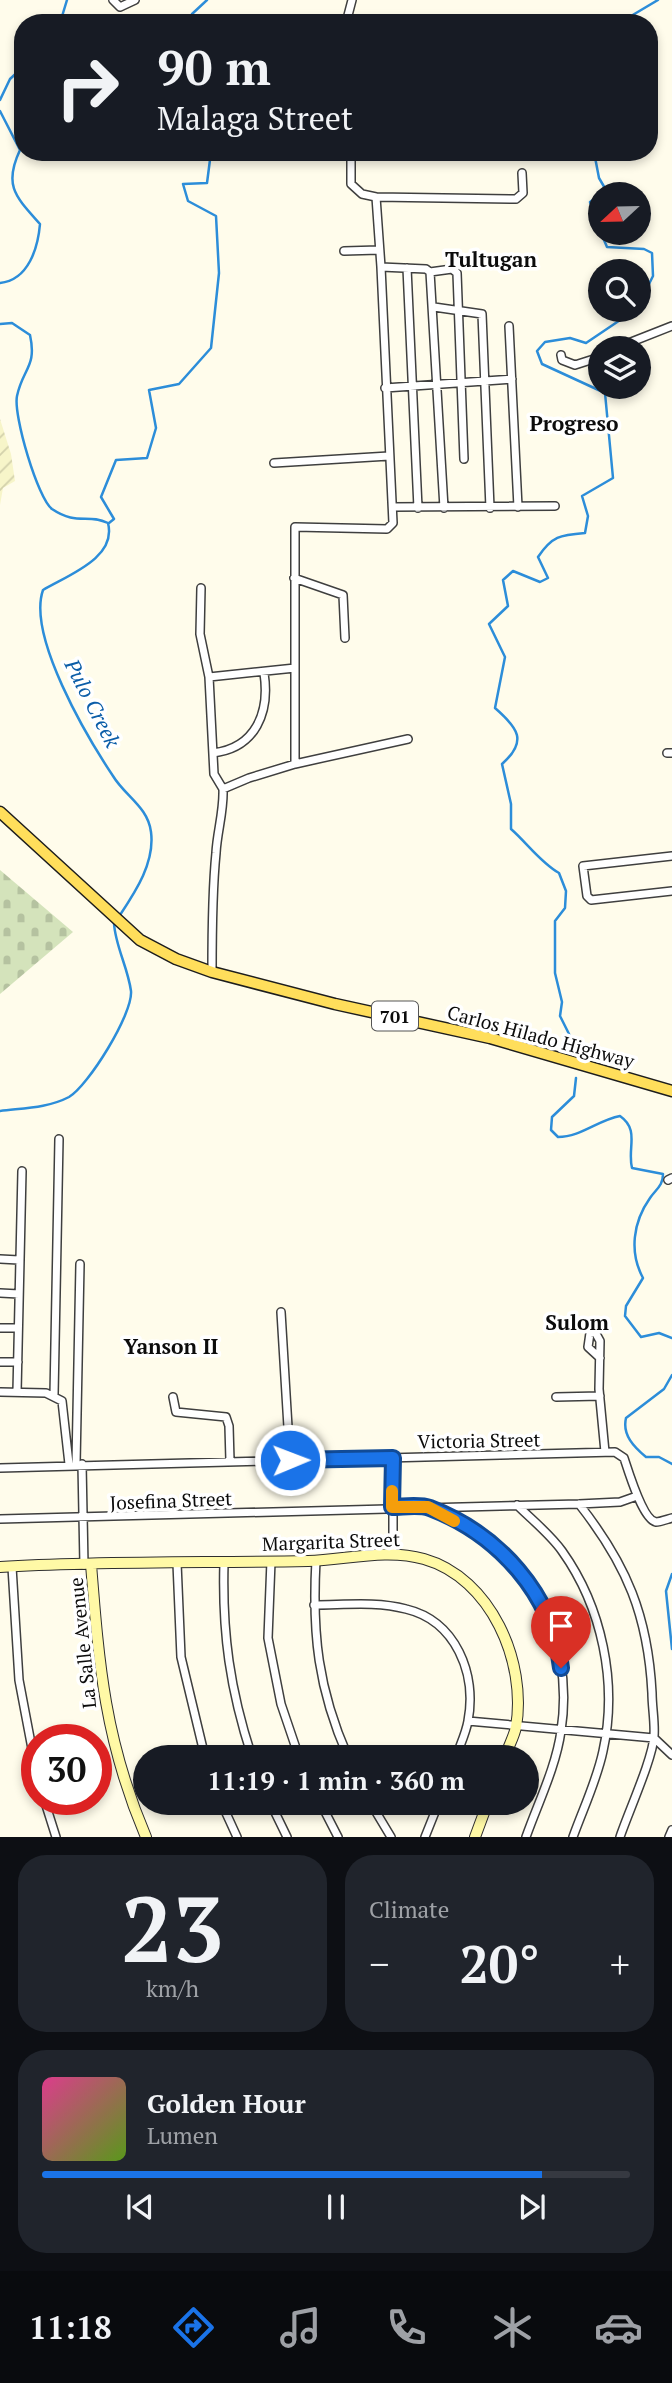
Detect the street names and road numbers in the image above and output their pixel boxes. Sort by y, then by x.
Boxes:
street label: Carlos Hilado Highway [445,999,638,1073]
road number: 701 [372,1001,418,1030]
street label: Victoria Street [417,1426,541,1454]
street label: Josefina Street [109,1485,233,1515]
street label: Margarita Street [262,1526,400,1556]
street label: La Salle Avenue [63,1576,101,1710]

